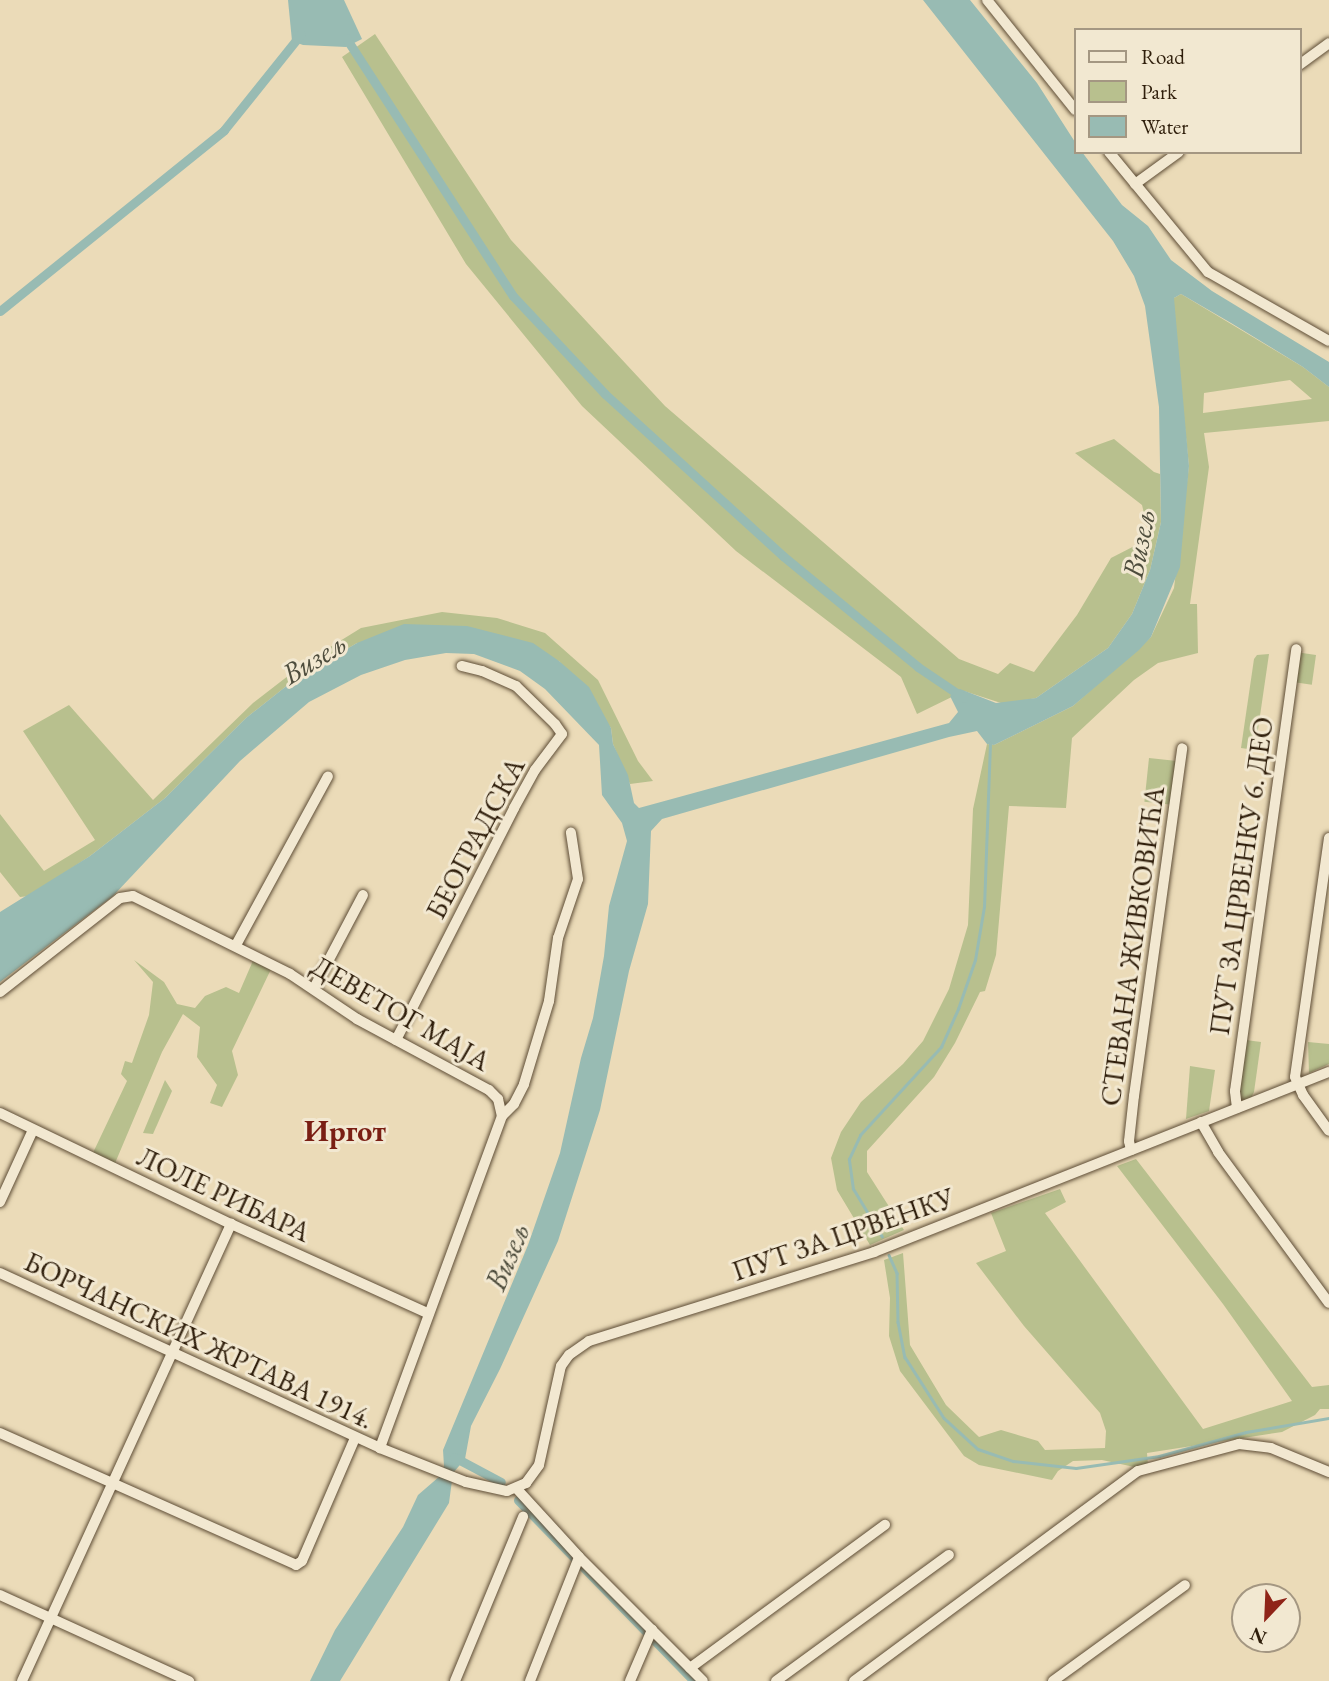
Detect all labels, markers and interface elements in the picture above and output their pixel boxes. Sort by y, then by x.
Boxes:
legend [1074,28,1301,154]
text: Road [1141,43,1185,70]
text: Park [1141,78,1177,105]
text: Water [1141,113,1188,140]
water label: Визељ [1115,507,1163,581]
water label: Визељ [275,625,353,693]
street label: ПУТ ЗА ЦРВЕНКУ 6. ДЕО [1202,715,1280,1037]
street label: БЕОГРАДСКА [418,752,532,924]
street label: СТЕВАНА ЖИВКОВИЋА [1093,784,1171,1108]
street label: ДЕВЕТОГ МАЈА [306,948,496,1078]
district label: Иргот [304,1113,386,1149]
street label: ЛОЛЕ РИБАРА [132,1139,316,1249]
street label: ПУТ ЗА ЦРВЕНКУ [727,1180,959,1288]
water label: Визељ [478,1218,538,1296]
street label: БОРЧАНСКИХ ЖРТАВА 1914. [19,1244,379,1436]
north arrow [1231,1583,1301,1653]
text: N [1246,1621,1270,1650]

